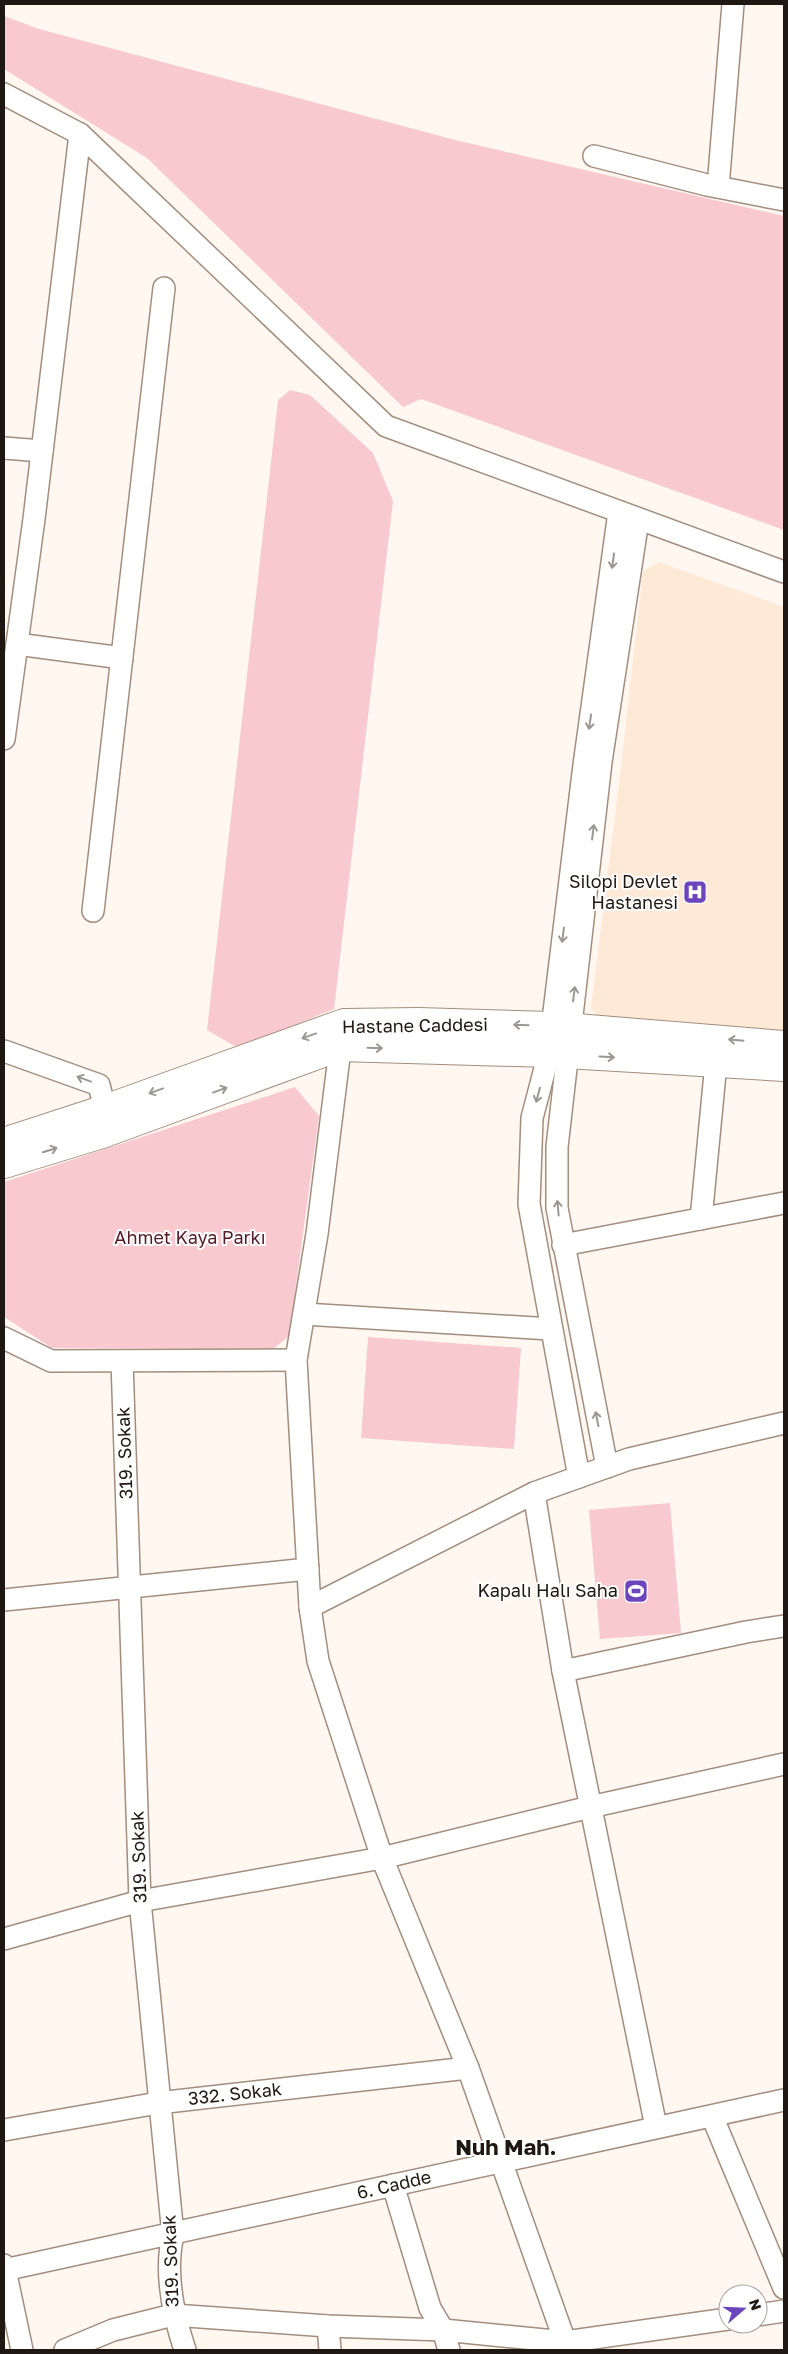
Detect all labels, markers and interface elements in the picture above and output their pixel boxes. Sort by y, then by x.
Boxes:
one-way arrow [607,552,617,568]
one-way arrow [585,713,595,729]
one-way arrow [588,825,598,841]
place label: Silopi Devlet Hastanesi [569,870,678,913]
hospital icon: Silopi Devlet Hastanesi [682,879,708,905]
one-way arrow [558,927,568,943]
one-way arrow [569,986,579,1002]
street label: Hastane Caddesi [342,1013,488,1037]
one-way arrow [514,1020,530,1030]
one-way arrow [301,1032,317,1041]
one-way arrow [728,1035,744,1045]
one-way arrow [366,1043,383,1053]
one-way arrow [599,1052,615,1061]
one-way arrow [77,1074,92,1083]
one-way arrow [212,1085,228,1094]
one-way arrow [148,1087,164,1096]
one-way arrow [533,1087,542,1103]
one-way arrow [42,1144,58,1154]
one-way arrow [553,1200,562,1216]
park label: Ahmet Kaya Parkı [114,1226,266,1248]
street label: 319. Sokak [111,1406,137,1500]
one-way arrow [592,1411,602,1427]
sports icon: Kapalı Halı Saha [623,1578,649,1604]
place label: Kapalı Halı Saha [477,1579,618,1601]
street label: 319. Sokak [125,1810,151,1904]
street label: 332. Sokak [187,2077,283,2109]
district label: Nuh Mah. [455,2133,557,2160]
street label: 6. Cadde [354,2165,433,2203]
street label: 319. Sokak [157,2214,183,2308]
north arrow [718,2284,768,2334]
text: N [746,2297,766,2312]

